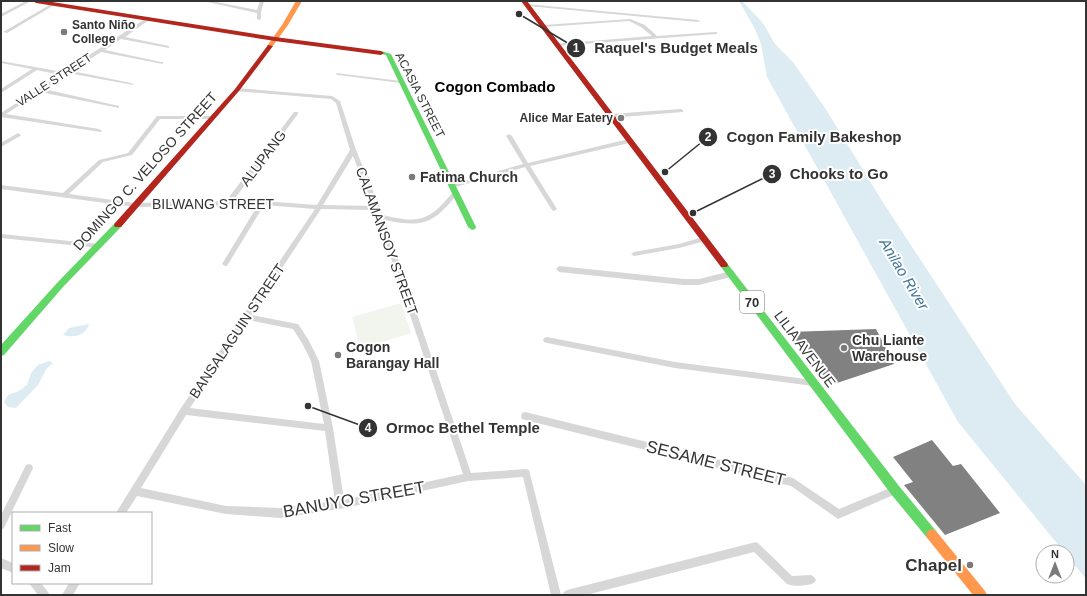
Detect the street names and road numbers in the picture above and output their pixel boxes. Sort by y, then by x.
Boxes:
street label: VALLE STREET [14,50,95,110]
street label: ACASIA STREET [392,50,448,141]
street label: DOMINGO C. VELOSO STREET [70,88,220,253]
street label: ALUPANG [237,127,289,189]
street label: CALAMANSOY STREET [353,165,421,318]
street label: BILWANG STREET [152,196,275,212]
street label: BANSALAGUIN STREET [186,260,288,401]
road number: 70 [740,291,764,313]
street label: LILIA AVENUE [771,308,839,390]
street label: SESAME STREET [644,437,787,490]
street label: BANUYO STREET [282,478,426,521]

